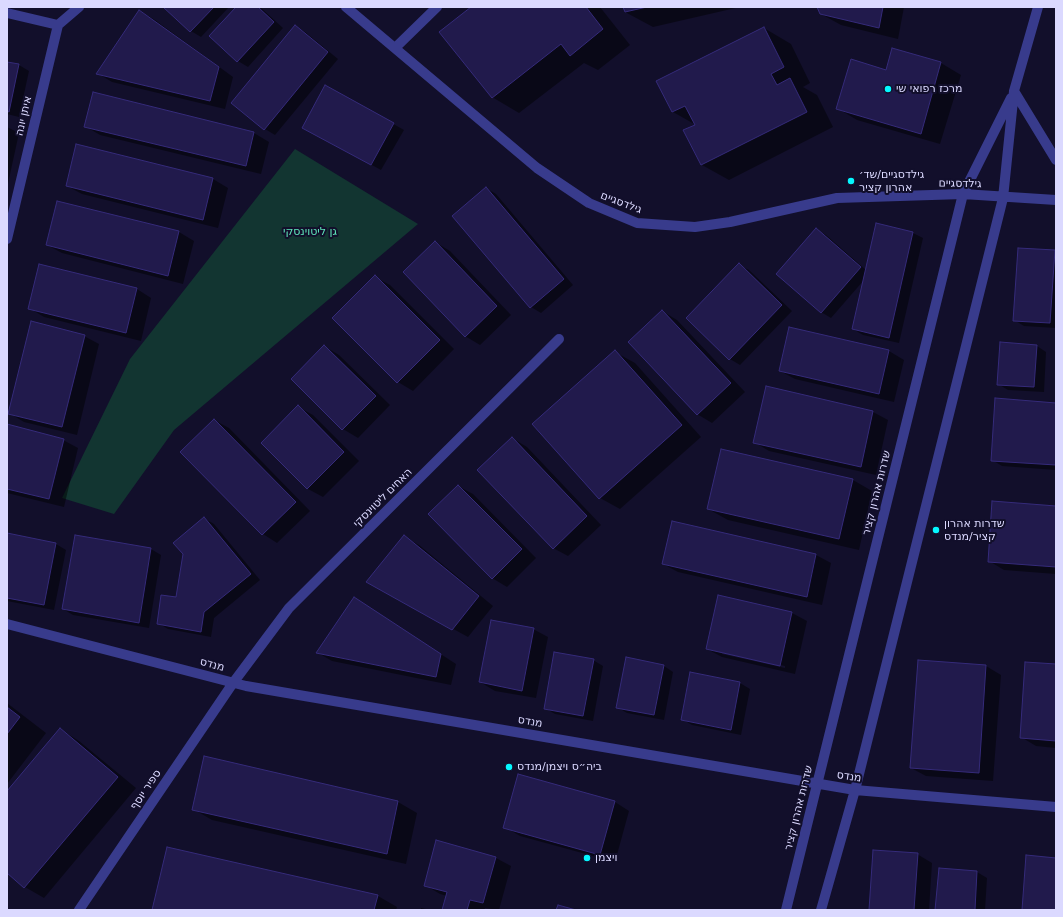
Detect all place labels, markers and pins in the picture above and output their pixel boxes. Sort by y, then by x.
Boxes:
place label: מרכז רפואי שי [896,82,962,96]
marker: מרכז רפואי שי [883,84,893,94]
place label: גילדסגיים/שד׳ אהרון קציר [859,168,924,194]
marker: גילדסגיים/שד׳ אהרון קציר [846,176,856,186]
place label: שדרות אהרון קציר/מנדס [944,517,1004,543]
marker: שדרות אהרון קציר/מנדס [931,525,941,535]
place label: ביה״ס ויצמן/מנדס [517,760,602,774]
marker: ביה״ס ויצמן/מנדס [504,762,514,772]
place label: ויצמן [595,851,617,865]
marker: ויצמן [582,853,592,863]

